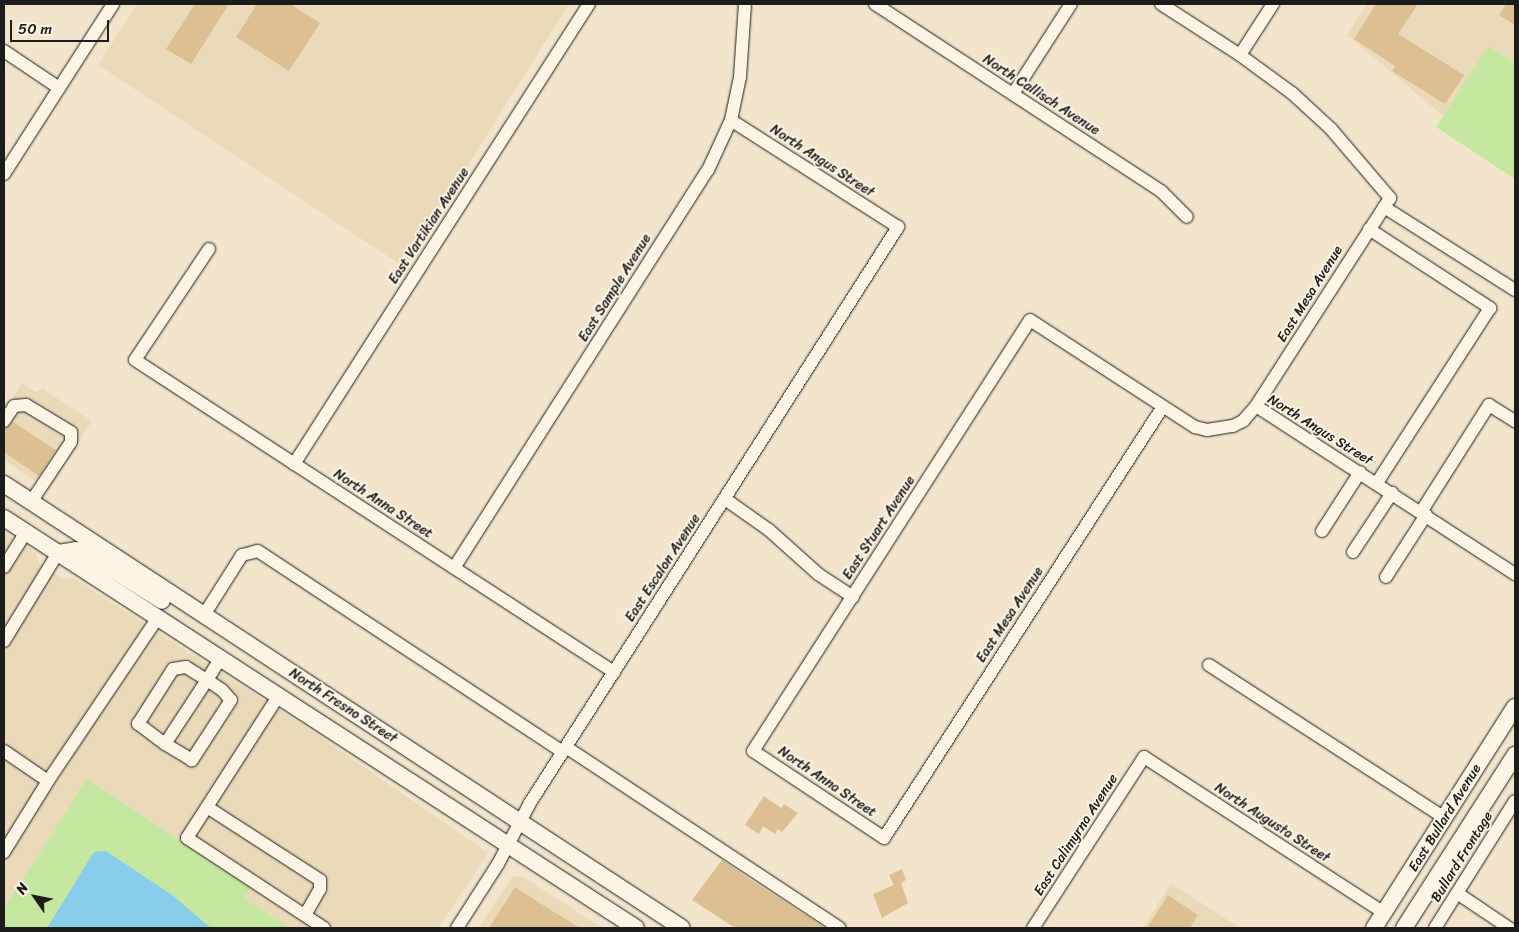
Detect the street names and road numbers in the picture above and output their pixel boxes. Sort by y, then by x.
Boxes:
street label: North Callisch Avenue [980,51,1102,139]
street label: North Angus Street [767,121,877,201]
street label: East Vartikian Avenue [385,165,473,287]
street label: East Sample Avenue [575,231,655,345]
street label: East Mesa Avenue [1273,242,1347,346]
street label: North Angus Street [1264,391,1376,469]
street label: North Anna Street [330,466,436,542]
street label: East Stuart Avenue [839,473,919,583]
street label: East Escalon Avenue [622,511,704,625]
street label: East Mesa Avenue [973,564,1047,666]
street label: North Fresno Street [286,665,400,747]
street label: North Anna Street [775,743,879,821]
street label: East Bullard Avenue [1405,761,1485,875]
street label: East Calimyrna Avenue [1031,771,1121,899]
street label: North Augusta Street [1211,779,1333,867]
street label: Bullard Frontage [1428,809,1496,905]

